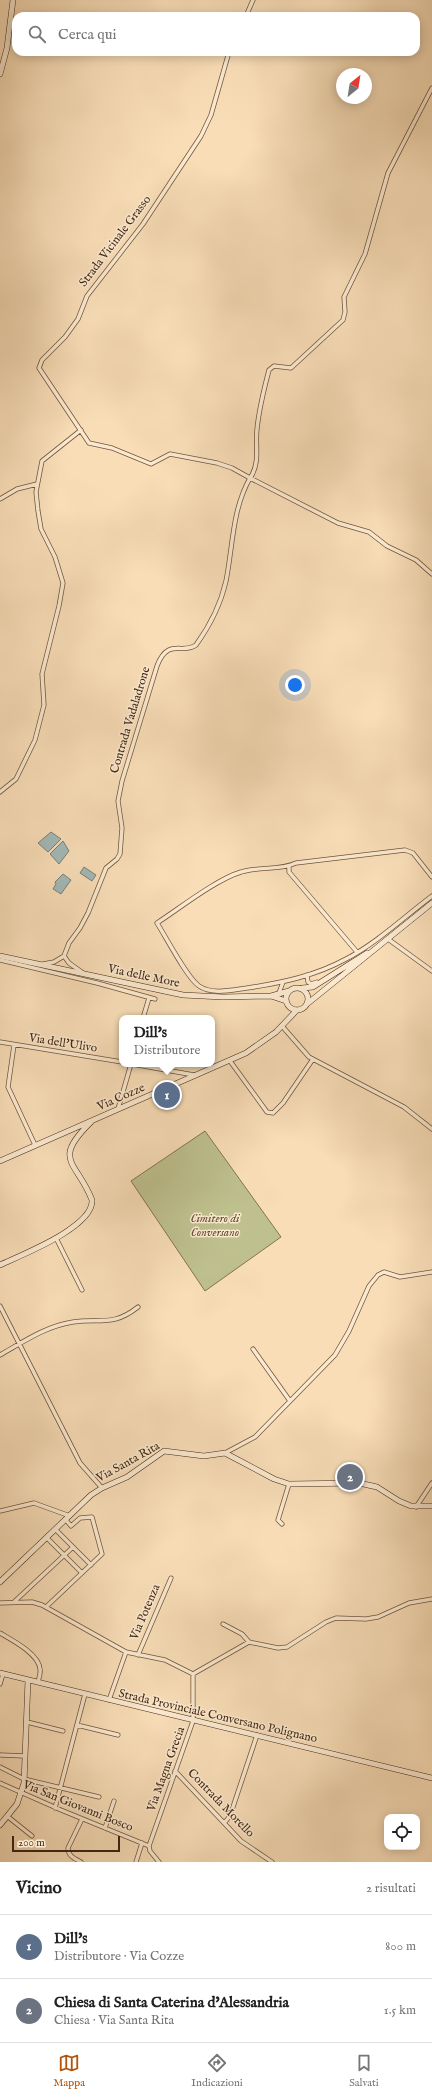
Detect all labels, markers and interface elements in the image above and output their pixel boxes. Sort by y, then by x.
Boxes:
search box [12,12,420,56]
icon: search [26,23,48,45]
text: Cerca qui [58,25,117,44]
north arrow [336,68,372,104]
street label: Strada Vicinale Grasso [76,192,155,290]
street label: Contrada Vadaladrone [107,664,154,775]
your location [285,675,305,695]
street label: Via delle More [106,961,182,991]
popup [119,1015,215,1067]
text: Dill's [134,1023,167,1042]
street label: Via dell'Ulivo [27,1030,99,1056]
text: Distributore [134,1042,200,1059]
street label: Via Cozze [94,1080,148,1115]
pin: 1 [154,1080,180,1110]
park label: Cimitero di Conversano [191,1211,241,1240]
street label: Via Santa Rita [93,1438,163,1486]
pin: 2 [337,1462,363,1492]
street label: Via Potenza [126,1581,164,1643]
street label: Strada Provinciale Conversano Polignano [117,1686,319,1746]
street label: Via Magna Grecia [143,1724,189,1814]
street label: Contrada Morello [184,1766,258,1841]
street label: Via San Giovanni Bosco [20,1777,136,1835]
map controls [384,1814,420,1850]
button: locate [384,1814,420,1850]
scale bar [12,1834,120,1853]
text: 200 m [18,1836,45,1850]
text: Vicino [16,1878,62,1899]
text: 2 risultati [366,1880,416,1897]
text: Dill's [54,1929,88,1948]
text: 1 [27,1938,31,1955]
text: 800 m [385,1938,416,1955]
text: Distributore · Via Cozze [54,1948,184,1965]
text: Chiesa di Santa Caterina d'Alessandria [54,1993,289,2012]
text: 2 [26,2002,32,2019]
text: 1.5 km [384,2002,416,2019]
text: Chiesa · Via Santa Rita [54,2012,174,2029]
tab: Mappa [53,2052,85,2090]
tab: Indicazioni [191,2052,243,2090]
tab: Salvati [349,2052,379,2090]

